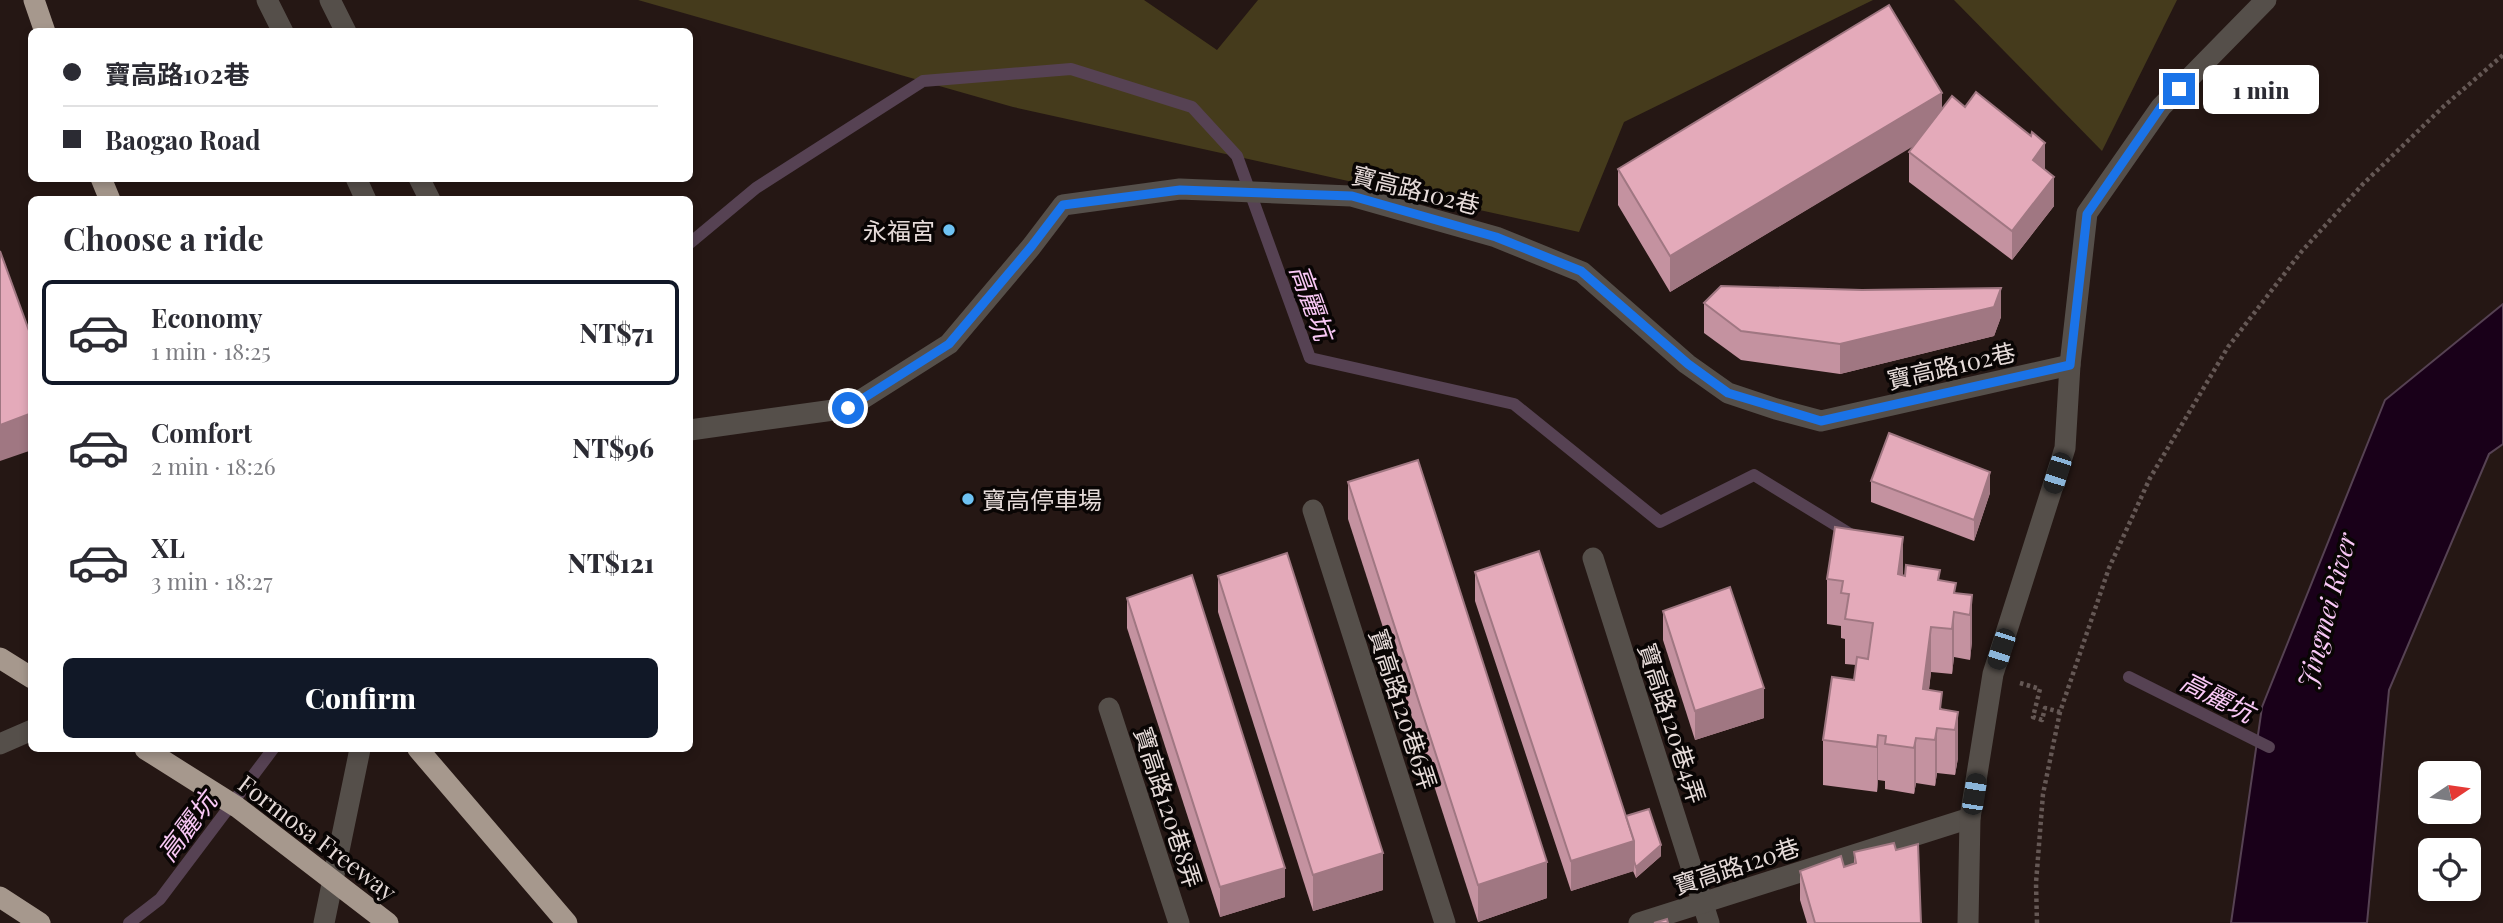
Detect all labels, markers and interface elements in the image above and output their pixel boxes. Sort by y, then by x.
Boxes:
text: 寶高路102巷 [105,56,249,91]
callout: 1 min [2204,64,2319,114]
route end [2163,73,2195,105]
text: 1 min [2233,74,2289,105]
text: Baogao Road [105,122,261,157]
street label: 寶高路102巷 [1349,158,1483,220]
place label: 永福宮 [863,214,935,246]
text: Choose a ride [63,216,264,259]
marker: 永福宮 [941,222,957,238]
water label: 高麗坑 [1283,259,1344,348]
text: Economy [151,300,262,335]
icon: car [67,301,130,364]
text: NT$71 [580,315,654,350]
text: 1 min · 18:25 [151,335,271,366]
street label: 寶高路102巷 [1884,335,2018,395]
route start [832,392,864,424]
text: Comfort [151,415,252,450]
icon: car [67,416,130,479]
text: NT$96 [572,430,654,465]
text: 2 min · 18:26 [151,450,276,481]
car [2041,450,2074,496]
place label: 寶高停車場 [982,483,1102,515]
marker: 寶高停車場 [960,491,976,507]
water label: Jingmei River [2289,528,2364,691]
text: XL [151,530,185,565]
icon: car [67,531,130,594]
text: NT$121 [568,545,654,580]
text: 3 min · 18:27 [151,565,272,596]
street label: 寶高路120巷6弄 [1363,625,1445,793]
car [1985,626,2018,672]
street label: 寶高路120巷4弄 [1632,639,1714,807]
button: Confirm [63,658,658,738]
water label: 高麗坑 [2175,663,2264,731]
street label: 寶高路120巷8弄 [1128,723,1210,891]
north arrow [2418,761,2482,824]
map controls [2418,761,2481,901]
street label: Formosa Freeway [232,767,404,907]
car [1961,772,1988,816]
water label: 高麗坑 [149,781,226,868]
street label: 寶高路120巷 [1669,830,1803,900]
button: locate [2418,838,2481,901]

